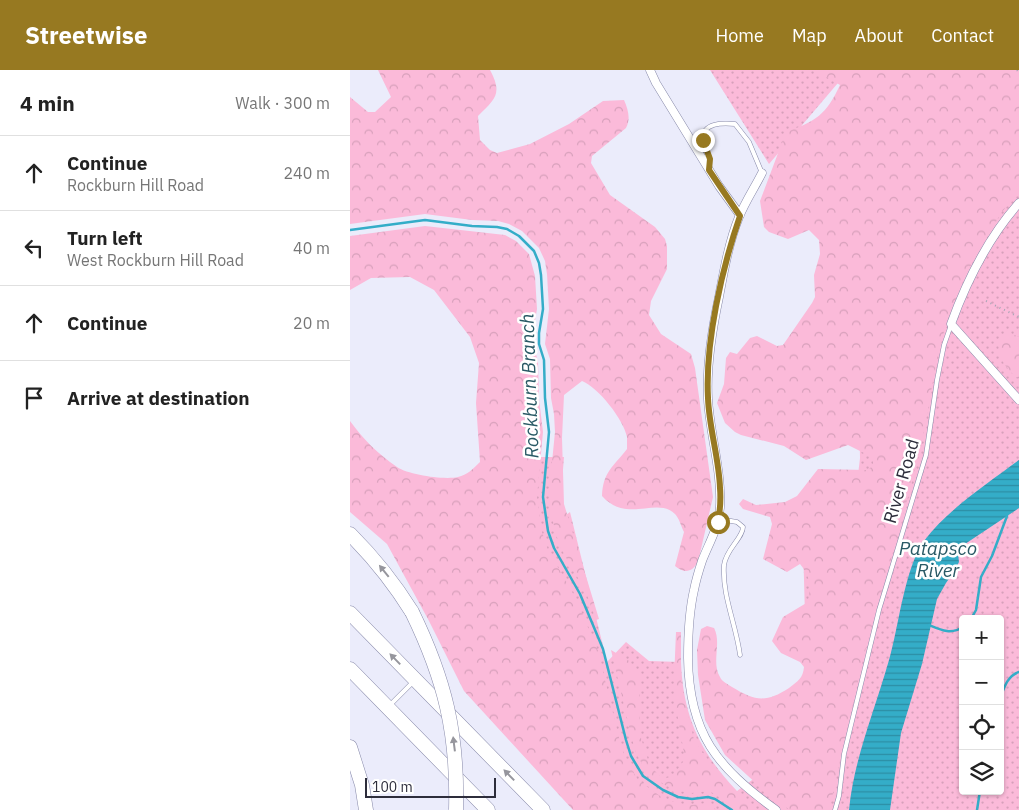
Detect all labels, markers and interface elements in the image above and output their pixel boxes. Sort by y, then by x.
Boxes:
text: Streetwise [25,19,147,51]
text: Home [716,24,764,47]
text: Map [792,24,827,47]
text: About [855,24,903,47]
text: Contact [931,24,994,47]
text: 4 min [20,89,75,117]
text: Walk · 300 m [235,93,330,113]
route end [692,129,715,152]
text: Continue [67,151,147,175]
icon: ahead [20,159,48,187]
text: 240 m [283,163,330,183]
text: Rockburn Hill Road [67,175,204,195]
text: Turn left [67,226,143,250]
icon: left [20,234,48,262]
text: 40 m [293,238,330,258]
text: West Rockburn Hill Road [67,250,244,270]
icon: ahead [20,309,48,337]
text: Continue [67,311,147,335]
text: 20 m [293,313,330,333]
water label: Rockburn Branch [514,313,544,459]
icon: arrive [20,384,48,412]
text: Arrive at destination [67,386,250,410]
street label: River Road [878,436,924,526]
route start [707,511,730,534]
water label: Patapsco River [899,536,977,582]
one-way arrow [379,565,390,578]
map controls [959,615,1004,795]
button: + [959,615,1004,660]
one-way arrow [389,653,401,665]
button: − [959,660,1004,705]
button: locate [959,705,1004,750]
one-way arrow [449,736,457,752]
button: layers [959,750,1004,795]
one-way arrow [503,769,515,781]
scale bar [365,775,496,798]
text: 100 m [372,778,413,796]

